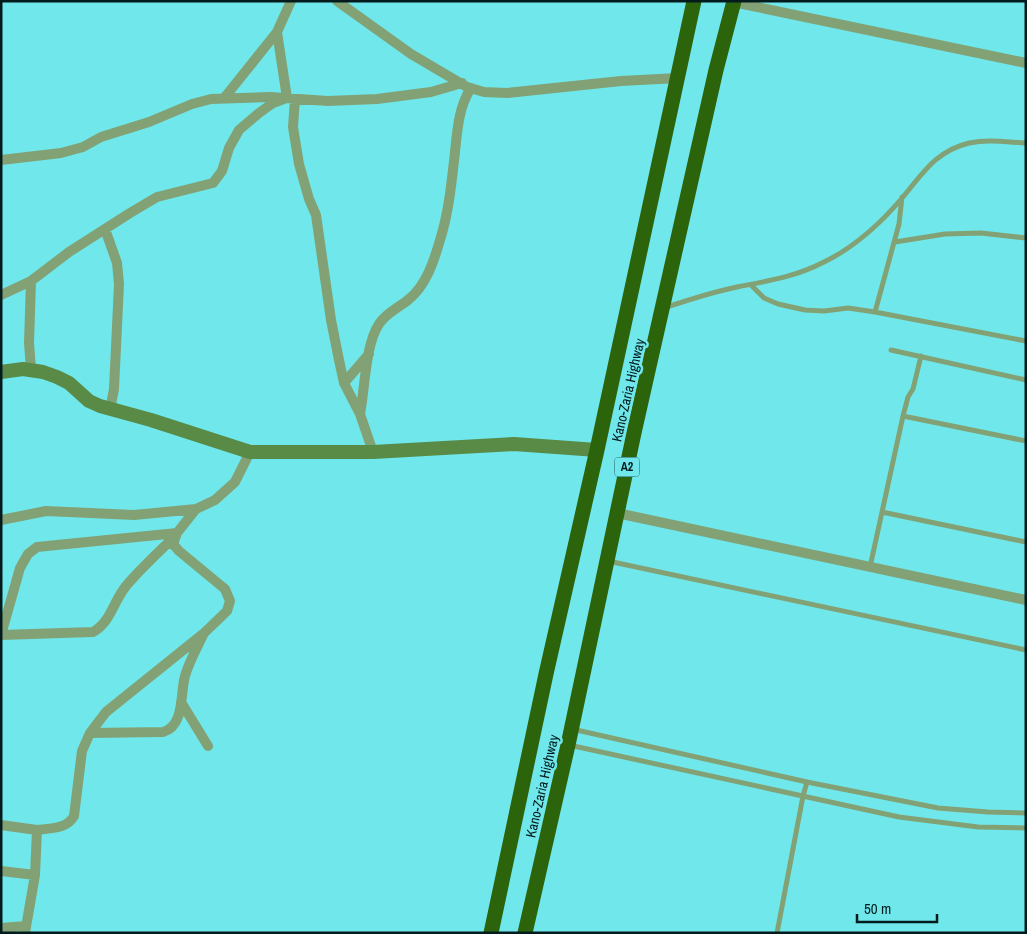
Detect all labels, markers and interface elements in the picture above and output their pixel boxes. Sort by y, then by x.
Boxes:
street label: Kano-Zaria Highway [607,336,649,443]
road number: A2 [614,458,640,477]
street label: Kano-Zaria Highway [521,732,563,839]
scale bar [857,892,937,924]
text: 50 m [864,898,891,919]

